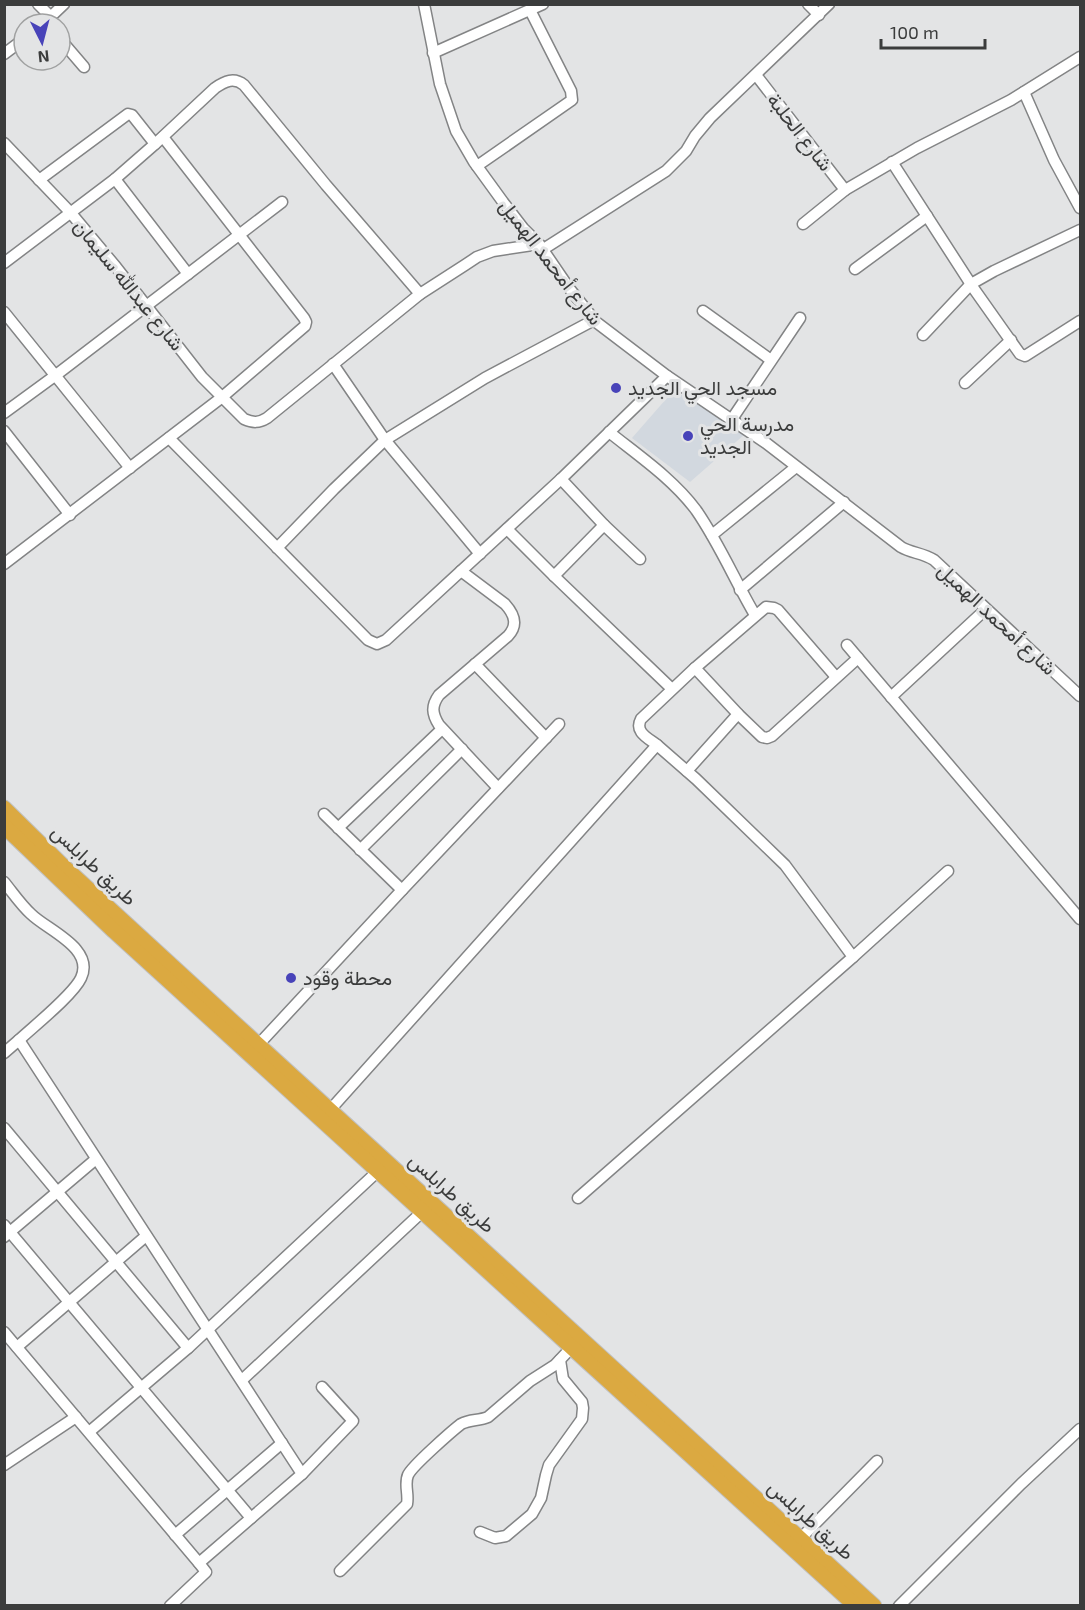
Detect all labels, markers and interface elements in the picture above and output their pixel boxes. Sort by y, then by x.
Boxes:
north arrow [12,12,72,72]
scale bar [881,12,984,50]
text: 100 m [890,21,939,43]
text: N [37,47,50,67]
street label: شارع الحلبة [761,88,839,177]
street label: شارع أمحمد الهميل [493,194,608,331]
street label: شارع عبدالله سليمان [67,214,190,357]
place label: مسجد الحي الجديد [628,375,777,405]
marker: مسجد الحي الجديد [609,381,623,395]
place label: مدرسة الحي الجديد [700,411,794,459]
marker: مدرسة الحي الجديد [681,429,695,443]
street label: شارع أمحمد الهميل [931,557,1062,682]
street label: طريق طرابلس [46,819,142,911]
place label: محطة وقود [303,965,392,991]
marker: محطة وقود [284,971,298,985]
street label: طريق طرابلس [403,1147,501,1239]
street label: طريق طرابلس [762,1474,860,1566]

